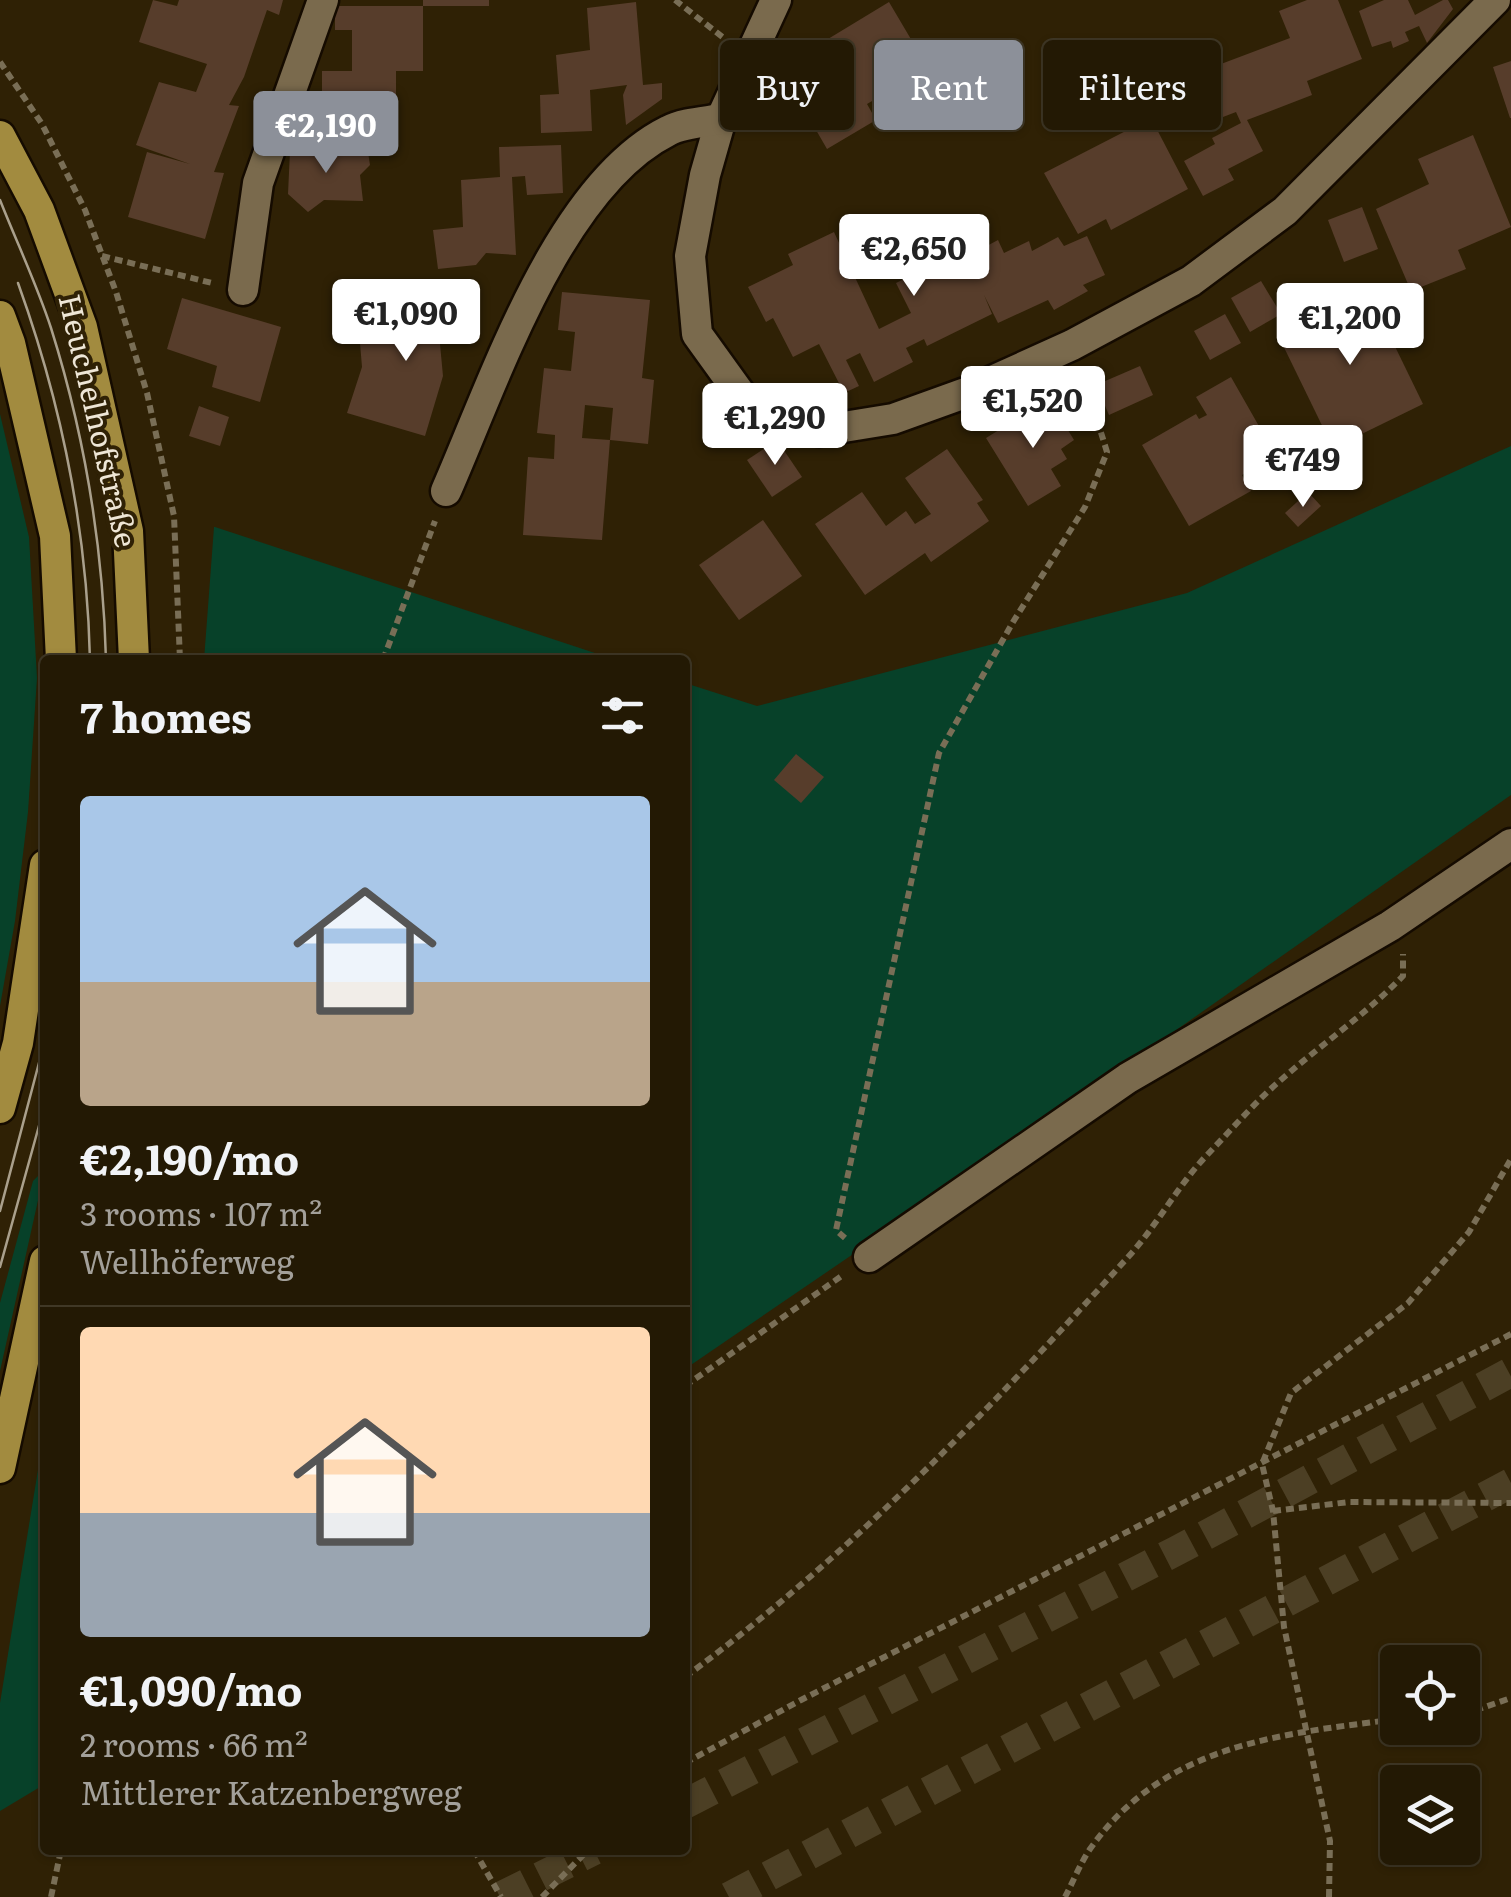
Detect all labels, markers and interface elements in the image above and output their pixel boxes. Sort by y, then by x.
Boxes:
chip: Buy [720,40,854,130]
chip: Rent [874,40,1023,130]
chip: Filters [1043,40,1221,130]
pin: €2,190 [245,91,407,176]
text: €2,190 [275,99,377,147]
pin: €2,650 [833,214,995,299]
text: €2,650 [861,222,967,270]
pin: €1,090 [325,279,487,364]
pin: €1,200 [1269,283,1431,368]
text: €1,090 [354,287,458,335]
street label: Heuchelhofstraße [49,289,150,551]
text: €1,200 [1299,291,1401,339]
pin: €1,520 [952,366,1114,451]
text: €1,520 [983,374,1083,422]
pin: €1,290 [694,383,856,468]
text: €1,290 [724,391,826,439]
pin: €749 [1244,425,1362,510]
text: €749 [1266,433,1340,481]
text: 7 homes [80,684,252,746]
icon: filters [595,688,650,743]
icon: home [275,861,455,1041]
text: €2,190/mo [80,1126,299,1188]
text: 3 rooms · 107 m² [80,1188,322,1236]
text: Wellhöferweg [80,1236,294,1284]
icon: home [275,1392,455,1572]
map controls [1380,1645,1480,1865]
button: locate [1380,1645,1480,1745]
text: €1,090/mo [80,1657,303,1719]
text: 2 rooms · 66 m² [80,1719,308,1767]
button: layers [1380,1765,1480,1865]
text: Mittlerer Katzenbergweg [80,1767,462,1815]

